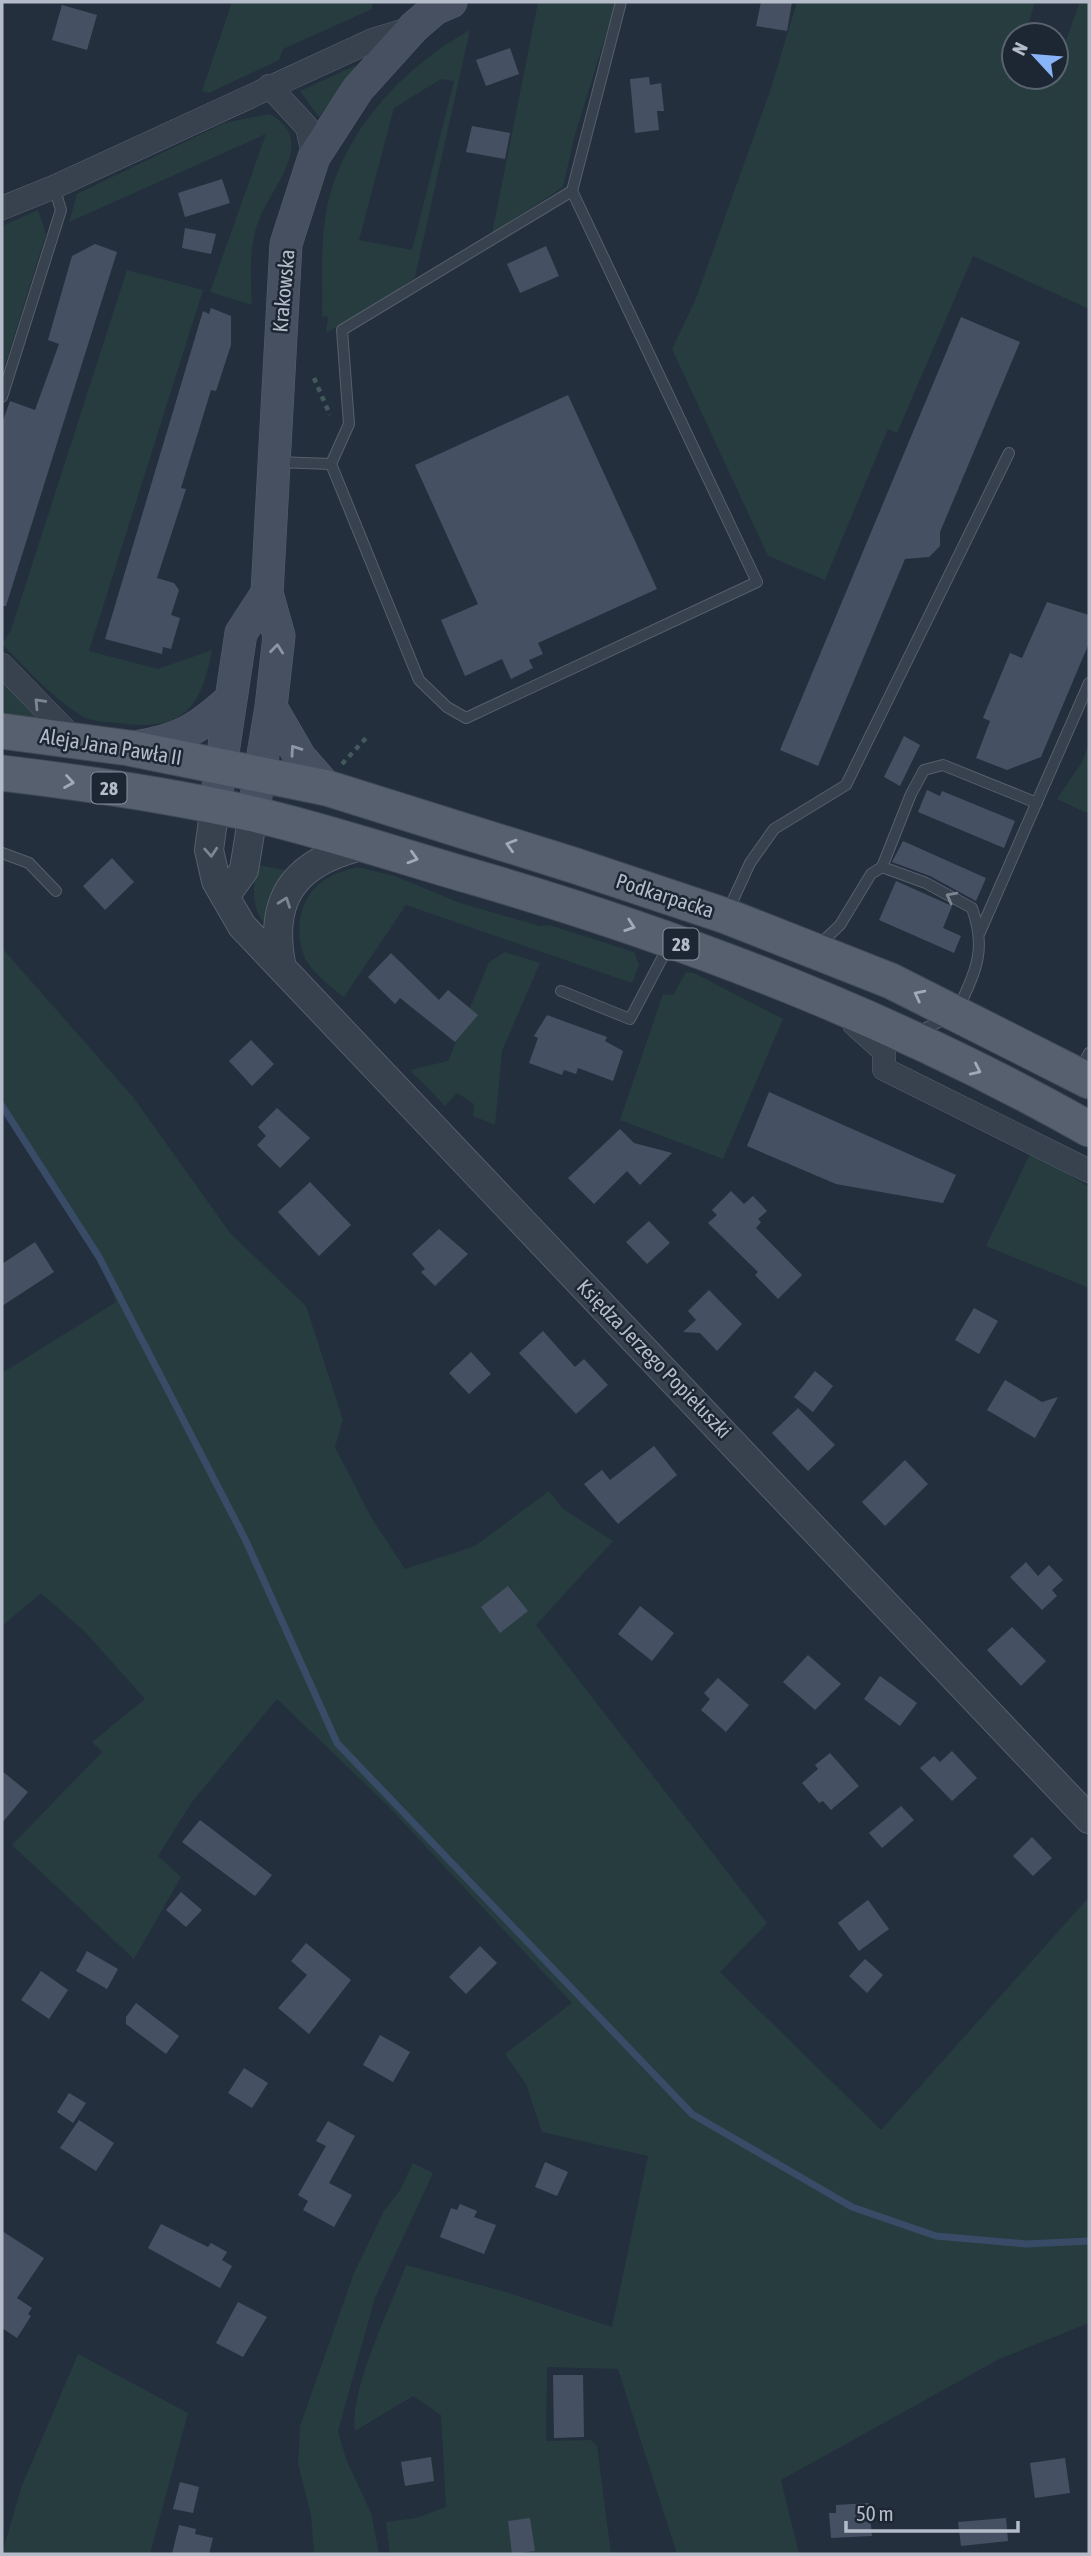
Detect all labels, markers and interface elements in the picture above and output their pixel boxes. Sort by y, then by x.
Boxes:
north arrow [1000,21,1070,91]
text: N [1007,39,1032,58]
street label: Krakowska [267,248,299,333]
one-way arrow [270,644,285,655]
one-way arrow [34,698,47,711]
street label: Aleja Jana Pawła II [39,723,184,769]
one-way arrow [291,745,303,758]
road number: 28 [92,772,126,804]
one-way arrow [64,774,75,789]
one-way arrow [505,839,517,854]
one-way arrow [203,847,218,858]
one-way arrow [406,850,419,864]
street label: Podkarpacka [613,868,717,922]
one-way arrow [946,892,958,905]
one-way arrow [276,896,290,908]
one-way arrow [623,918,636,932]
road number: 28 [664,928,698,960]
one-way arrow [914,990,926,1004]
one-way arrow [968,1062,981,1076]
street label: Księdza Jerzego Popiełuszki [573,1274,737,1443]
scale bar [846,2490,1018,2534]
text: 50 m [856,2501,894,2525]

